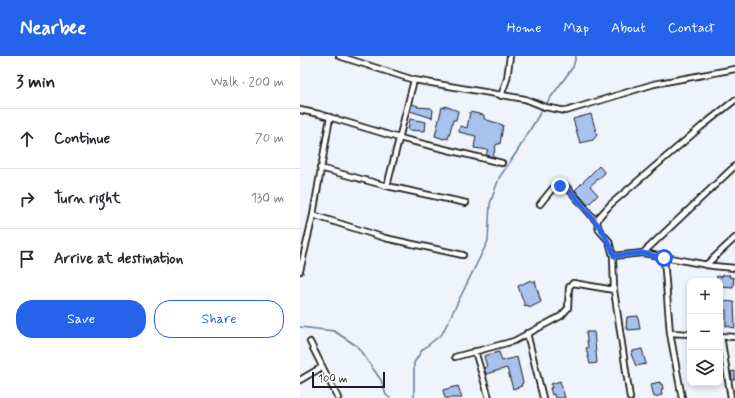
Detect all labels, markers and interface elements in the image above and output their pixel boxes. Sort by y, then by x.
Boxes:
text: Nearbee [20,16,86,41]
text: Home [507,19,541,37]
text: Map [563,19,589,37]
text: About [611,19,646,37]
text: Contact [668,19,715,37]
text: 3 min [16,71,55,93]
text: Walk · 200 m [210,74,284,91]
icon: ahead [16,128,38,150]
text: Continue [54,129,110,149]
text: 70 m [255,130,284,147]
route end [551,177,569,195]
icon: right [16,188,38,210]
text: Turn right [54,189,121,209]
text: 130 m [251,190,284,207]
icon: arrive [16,248,38,270]
text: Arrive at destination [54,249,183,269]
route start [655,249,673,267]
map controls [687,278,723,386]
button: + [687,278,723,314]
button: Save [16,300,146,338]
button: Share [154,300,284,338]
button: − [687,314,723,350]
button: layers [687,350,723,386]
scale bar [312,370,385,389]
text: 100 m [318,372,348,386]

